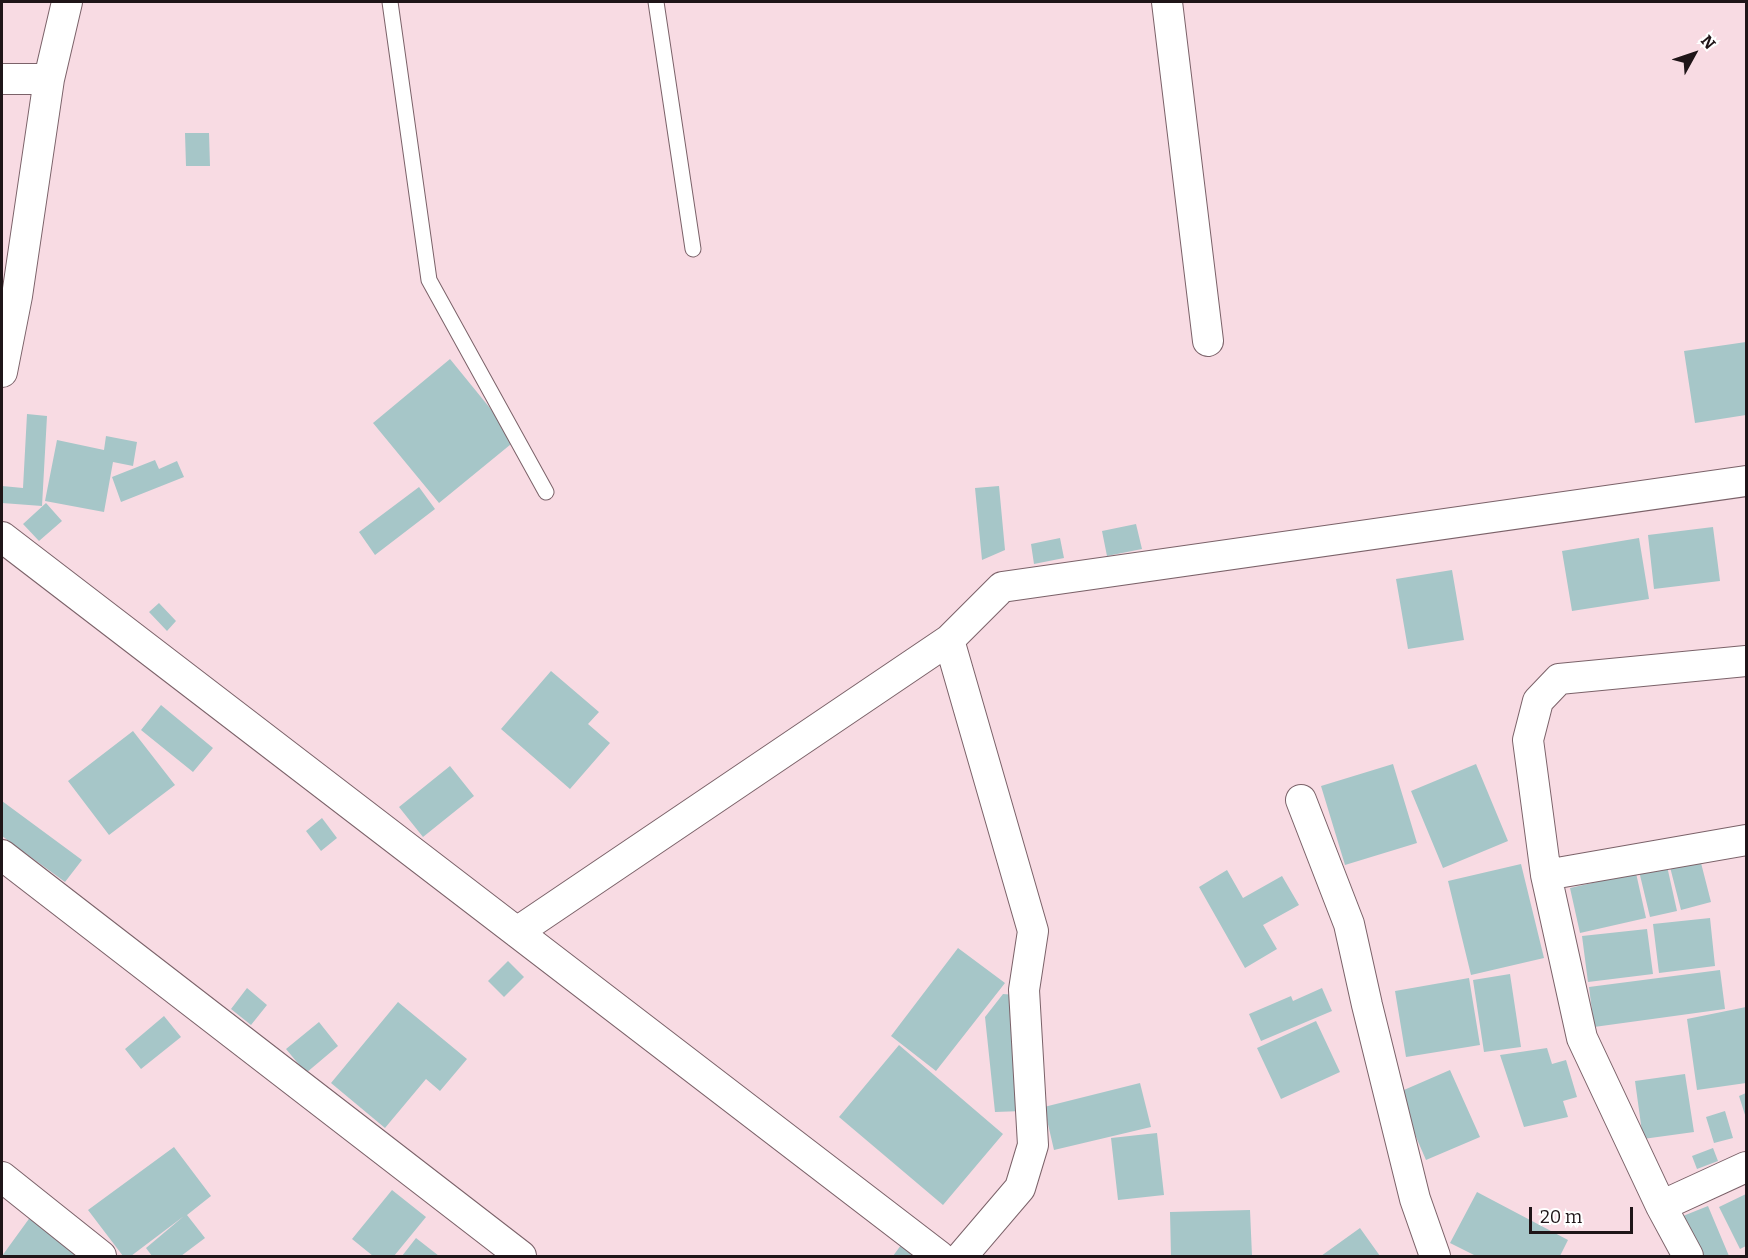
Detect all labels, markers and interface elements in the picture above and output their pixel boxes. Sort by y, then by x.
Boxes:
north arrow [1664,24,1724,84]
text: N [1697,31,1719,53]
scale bar [1532,1195,1636,1233]
text: 20 m [1540,1206,1582,1228]

